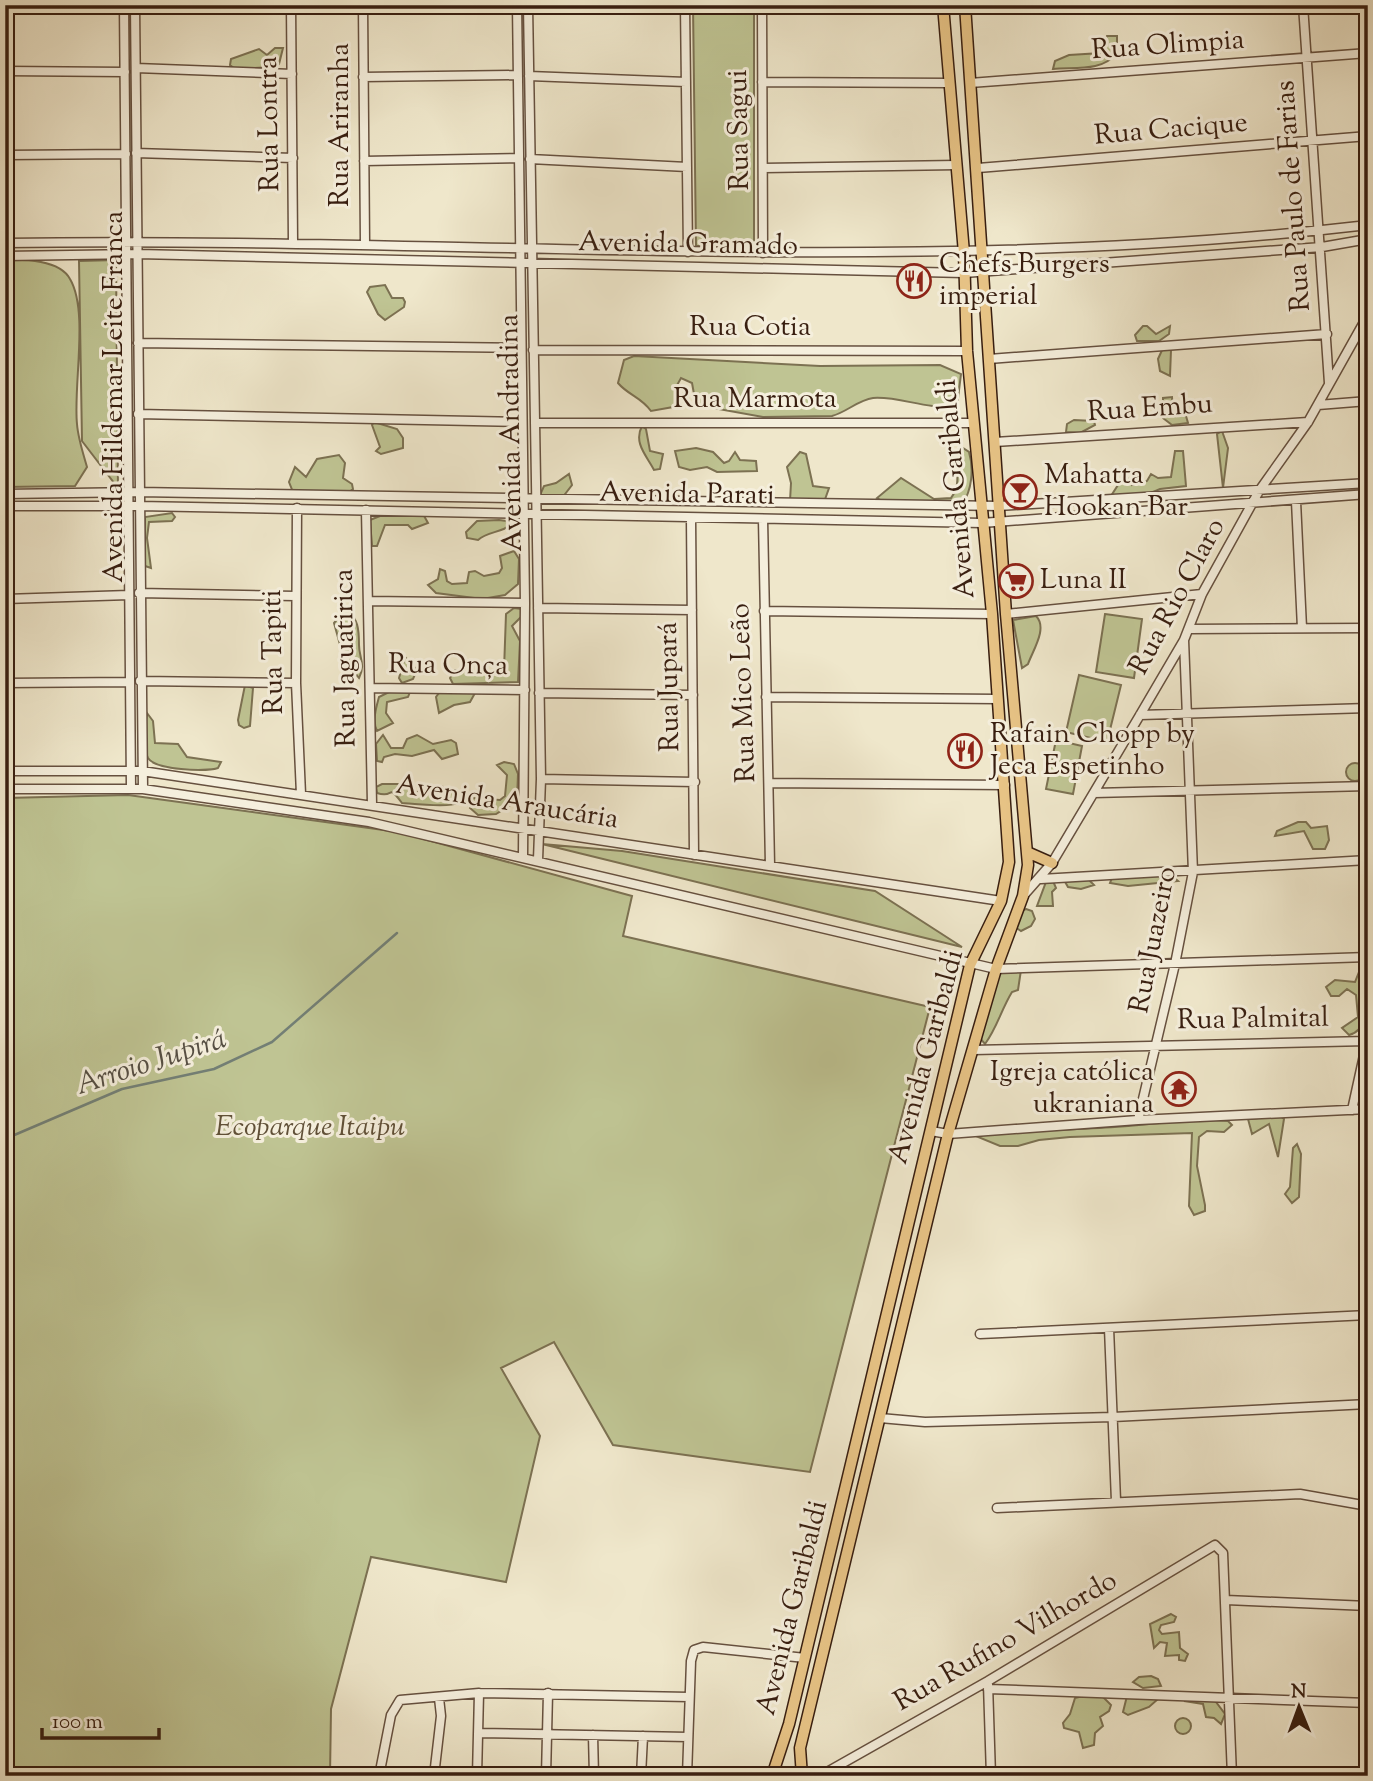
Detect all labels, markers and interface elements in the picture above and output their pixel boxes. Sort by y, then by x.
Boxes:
street label: Rua Olimpia [1090,21,1246,71]
street label: Rua Ariranha [321,43,361,207]
street label: Rua Lontra [249,56,291,192]
street label: Rua Sagui [719,69,761,191]
street label: Rua Paulo de Farias [1266,79,1322,313]
street label: Rua Cacique [1093,103,1249,157]
street label: Avenida Hildemar Leite Franca [95,211,135,583]
street label: Avenida Gramado [578,223,798,267]
place label: Chefs Burgers imperial [939,245,1110,317]
restaurant icon: Chefs Burgers imperial [895,262,933,300]
street label: Rua Cotia [689,308,811,348]
street label: Avenida Andradina [490,314,534,552]
street label: Avenida Garibaldi [927,377,987,600]
street label: Rua Marmota [673,380,837,420]
street label: Rua Embu [1086,385,1214,433]
place label: Mahatta Hookan Bar [1044,456,1188,528]
street label: Avenida Parati [599,473,775,517]
bar icon: Mahatta Hookan Bar [1001,473,1039,511]
street label: Rua Rio Claro [1120,512,1236,682]
place label: Luna II [1040,561,1127,601]
supermarket icon: Luna II [997,562,1035,600]
street label: Rua Jaguatirica [324,568,368,748]
street label: Rua Tapiti [253,589,295,715]
street label: Rua Mico Leão [721,603,767,783]
street label: Rua Jupará [649,622,691,752]
street label: Rua Onça [388,645,508,687]
place label: Rafain Chopp by Jeca Espetinho [988,715,1195,787]
restaurant icon: Rafain Chopp by Jeca Espetinho [946,732,984,770]
street label: Avenida Araucária [393,766,621,840]
street label: Rua Juazeiro [1120,863,1188,1017]
street label: Avenida Garibaldi [879,945,975,1169]
street label: Rua Palmital [1177,999,1329,1041]
water label: Arroio Jupirá [70,1018,232,1108]
place label: Igreja católica ukraniana [990,1053,1154,1125]
temple icon: Igreja católica ukraniana [1160,1070,1198,1108]
park label: Ecoparque Itaipu [215,1108,405,1148]
street label: Avenida Garibaldi [747,1496,839,1720]
street label: Rua Rufino Vilhordo [887,1562,1125,1722]
north arrow [1264,1672,1334,1742]
text: N [1291,1679,1307,1706]
scale bar [42,1697,159,1741]
text: 100 m [52,1708,103,1738]

